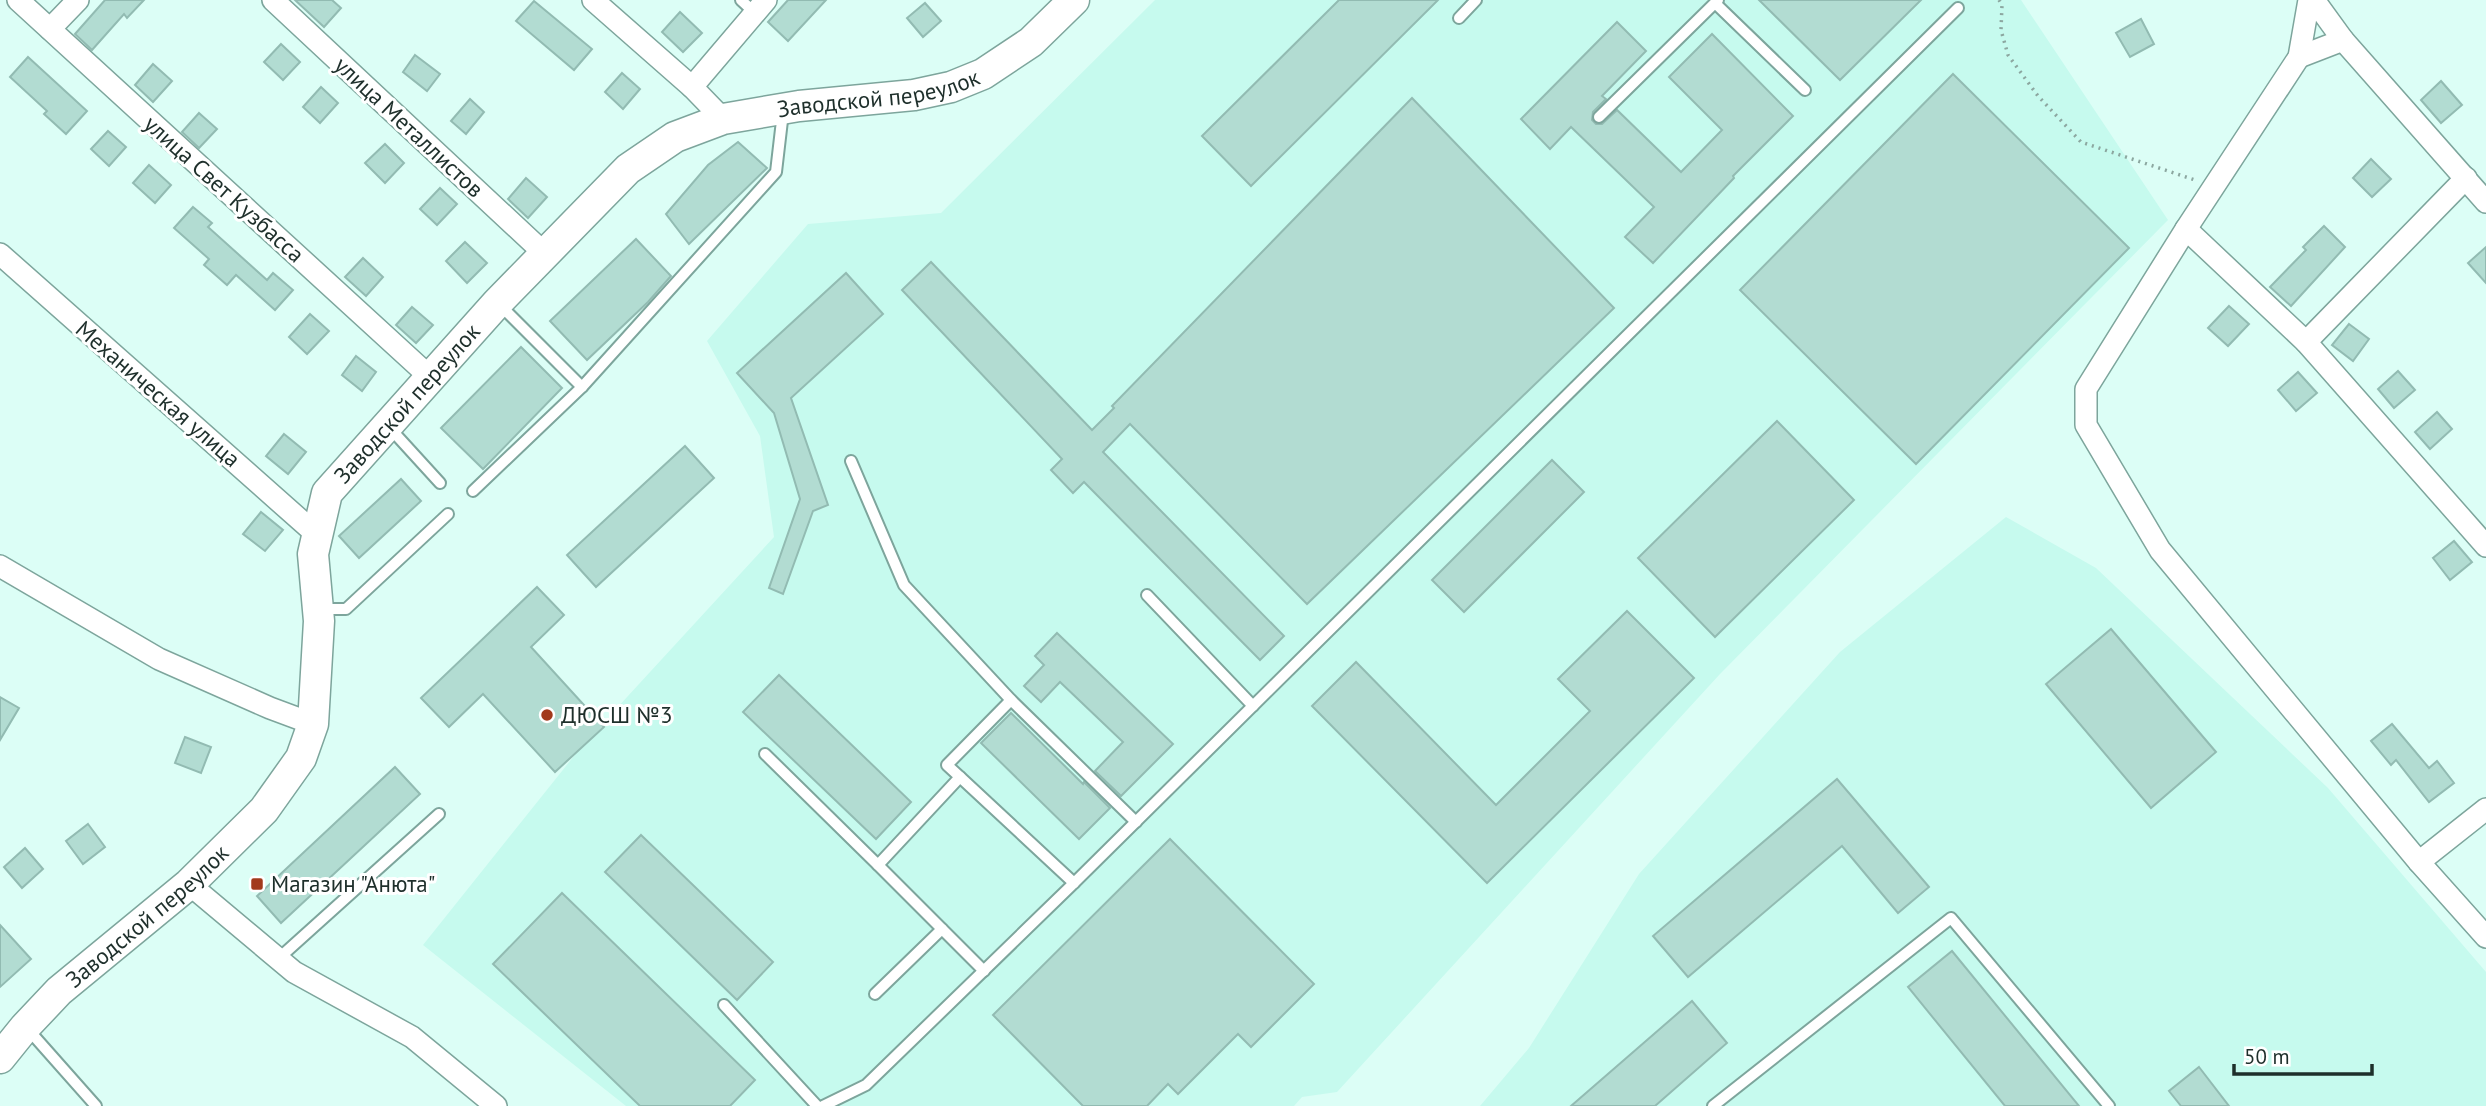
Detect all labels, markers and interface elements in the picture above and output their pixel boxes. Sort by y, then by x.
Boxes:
street label: улица Металлистов [329,50,490,203]
street label: Заводской переулок [775,62,984,124]
street label: улица Свет Кузбасса [138,109,311,268]
street label: Механическая улица [70,314,247,473]
street label: Заводской переулок [327,317,486,489]
place label: ДЮСШ №3 [561,700,672,729]
marker: ДЮСШ №3 [539,707,555,723]
street label: Заводской переулок [60,838,234,994]
place label: Магазин "Анюта" [271,869,435,898]
marker: Магазин "Анюта" [249,876,265,892]
scale bar [2234,1032,2372,1076]
text: 50 m [2244,1043,2290,1070]

